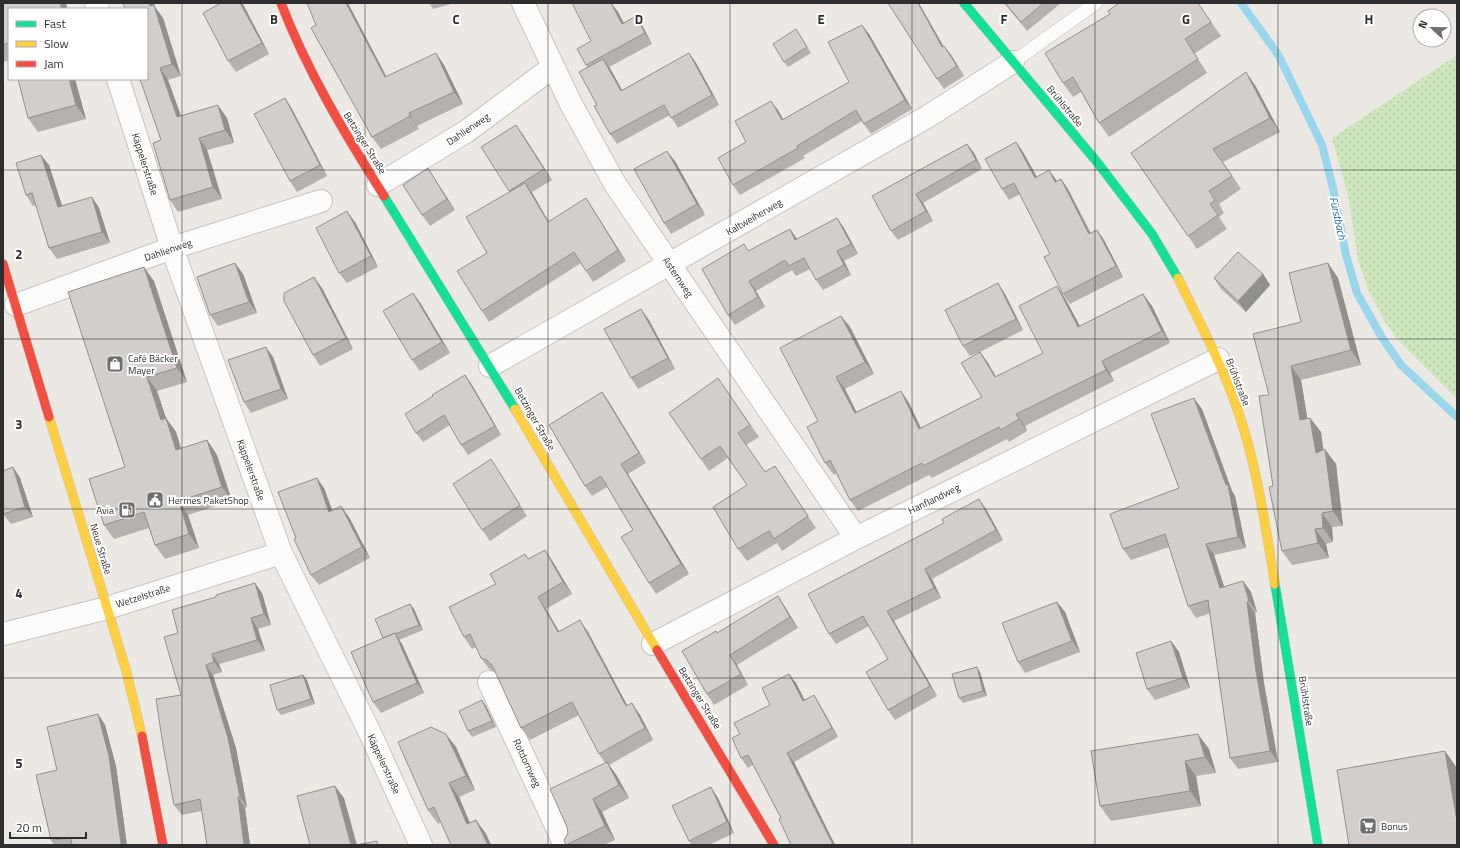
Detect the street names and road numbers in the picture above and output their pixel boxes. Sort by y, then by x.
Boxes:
street label: Brühlstraße [1043,82,1087,130]
street label: Betzinger Straße [340,109,390,177]
street label: Dahlienweg [443,109,493,149]
street label: Käppelerstraße [128,131,162,197]
street label: Kaltweiherweg [723,195,785,239]
street label: Dahlienweg [142,235,194,265]
street label: Asternweg [659,254,697,300]
street label: Brühlstraße [1222,356,1254,408]
street label: Betzinger Straße [511,385,559,453]
street label: Käppelerstraße [233,437,269,503]
street label: Hanflandweg [905,480,963,518]
street label: Neue Straße [86,522,116,576]
street label: Wetzelstraße [114,580,172,612]
street label: Betzinger Straße [675,664,725,732]
street label: Brühlstraße [1295,675,1317,727]
street label: Käppelerstraße [364,732,404,796]
street label: Rotdornweg [509,736,545,790]

